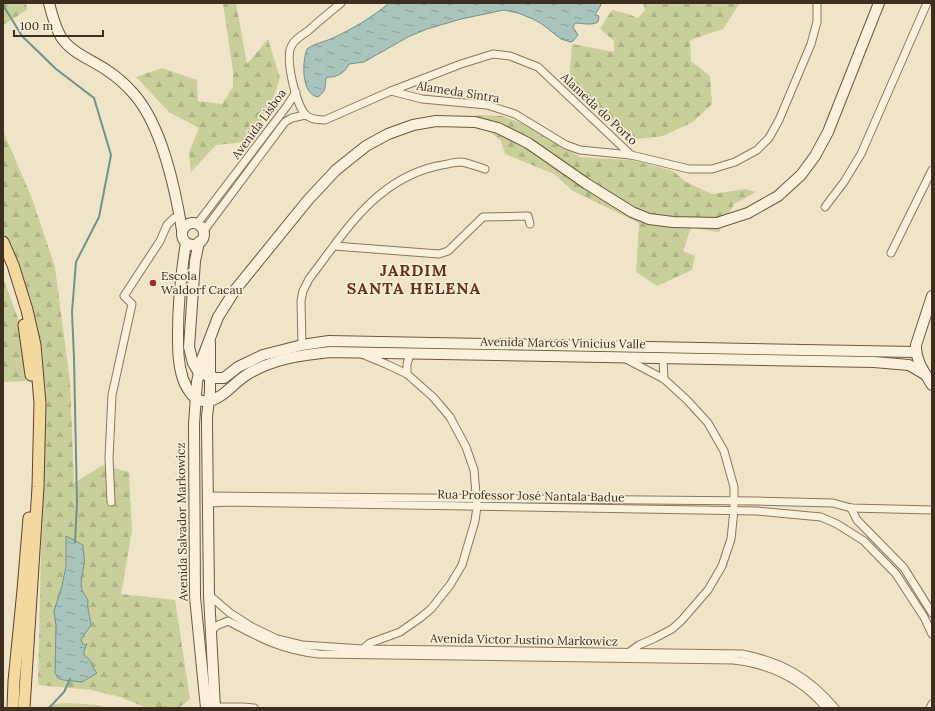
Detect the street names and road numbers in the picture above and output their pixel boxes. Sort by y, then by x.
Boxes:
street label: Alameda do Porto [557,69,641,148]
street label: Alameda Sintra [414,77,501,105]
street label: Avenida Lisboa [228,86,289,163]
street label: Avenida Marcos Vinicius Valle [479,334,646,351]
street label: Avenida Salvador Markowicz [173,442,190,603]
street label: Rua Professor José Nantala Badue [437,486,625,505]
street label: Avenida Victor Justino Markowicz [429,630,618,649]

